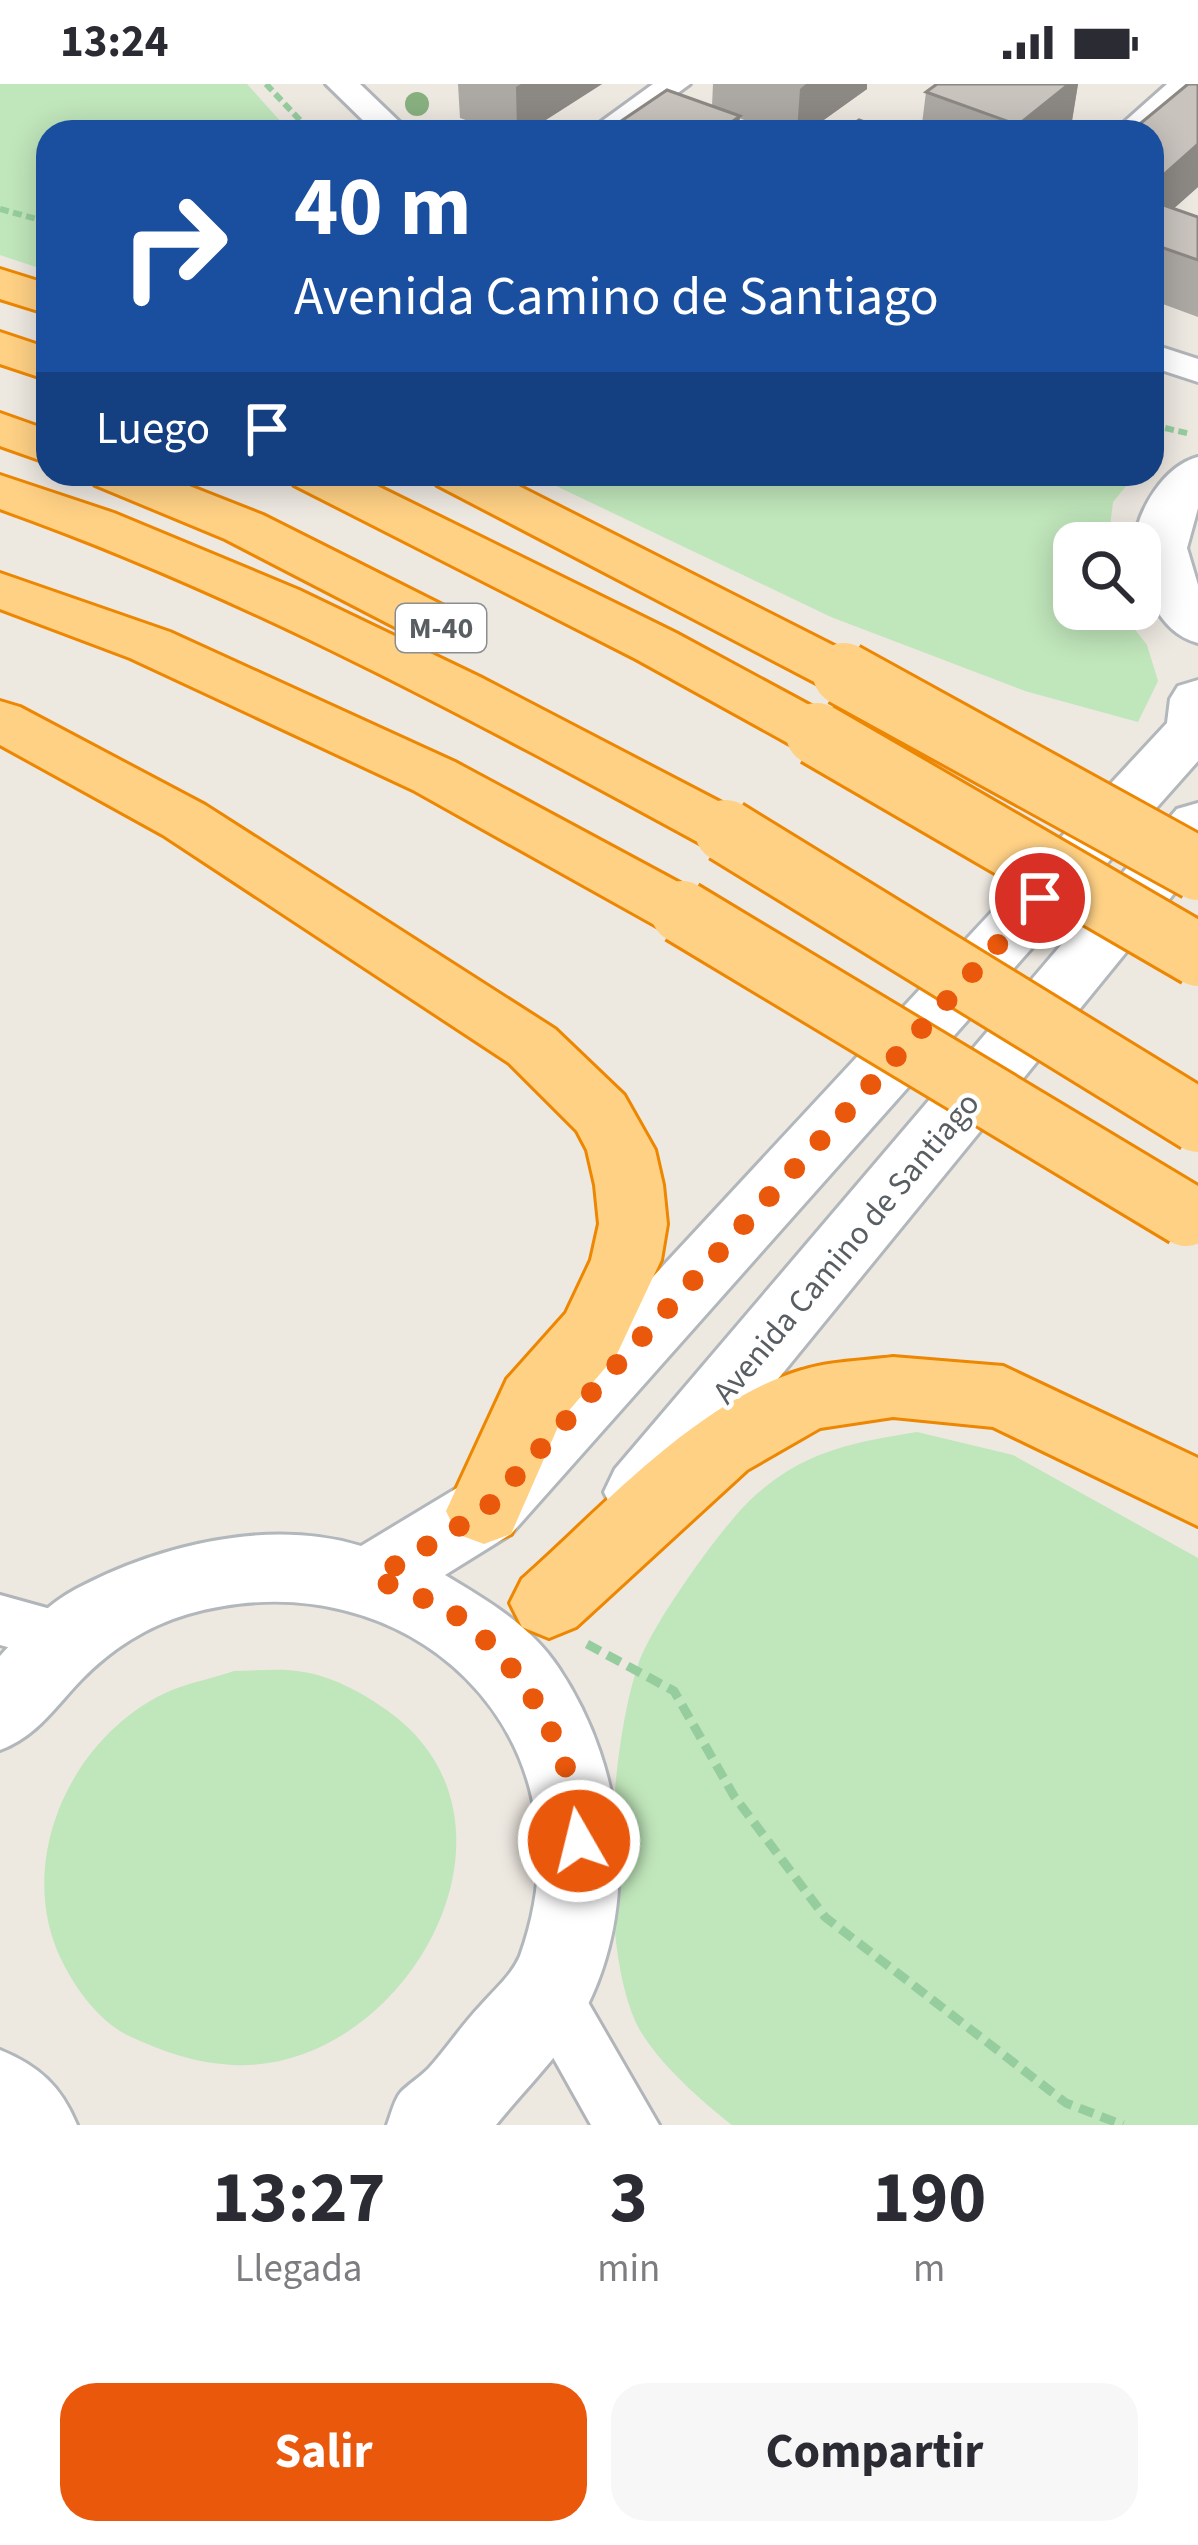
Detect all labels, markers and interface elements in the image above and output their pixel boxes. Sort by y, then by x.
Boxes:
text: 13:24 [60,10,169,74]
text: 40 m [294,148,472,268]
icon: right [96,168,252,324]
text: Avenida Camino de Santiago [294,259,939,336]
icon: arrive [234,396,300,462]
text: Luego [96,397,210,461]
map controls [1053,522,1161,630]
button: search [1053,522,1161,630]
road number: M-40 [396,604,486,652]
pin [989,847,1091,949]
icon: arrive [1007,865,1073,931]
street label: Avenida Camino de Santiago [701,1082,991,1414]
position arrow [516,1778,642,1904]
text: 13:27 [212,2147,385,2250]
text: 3 [610,2147,648,2250]
text: 190 [872,2147,986,2250]
text: Llegada [235,2241,363,2297]
text: min [597,2241,660,2297]
text: m [913,2241,945,2297]
button: Salir [60,2383,587,2521]
button: Compartir [611,2383,1138,2521]

